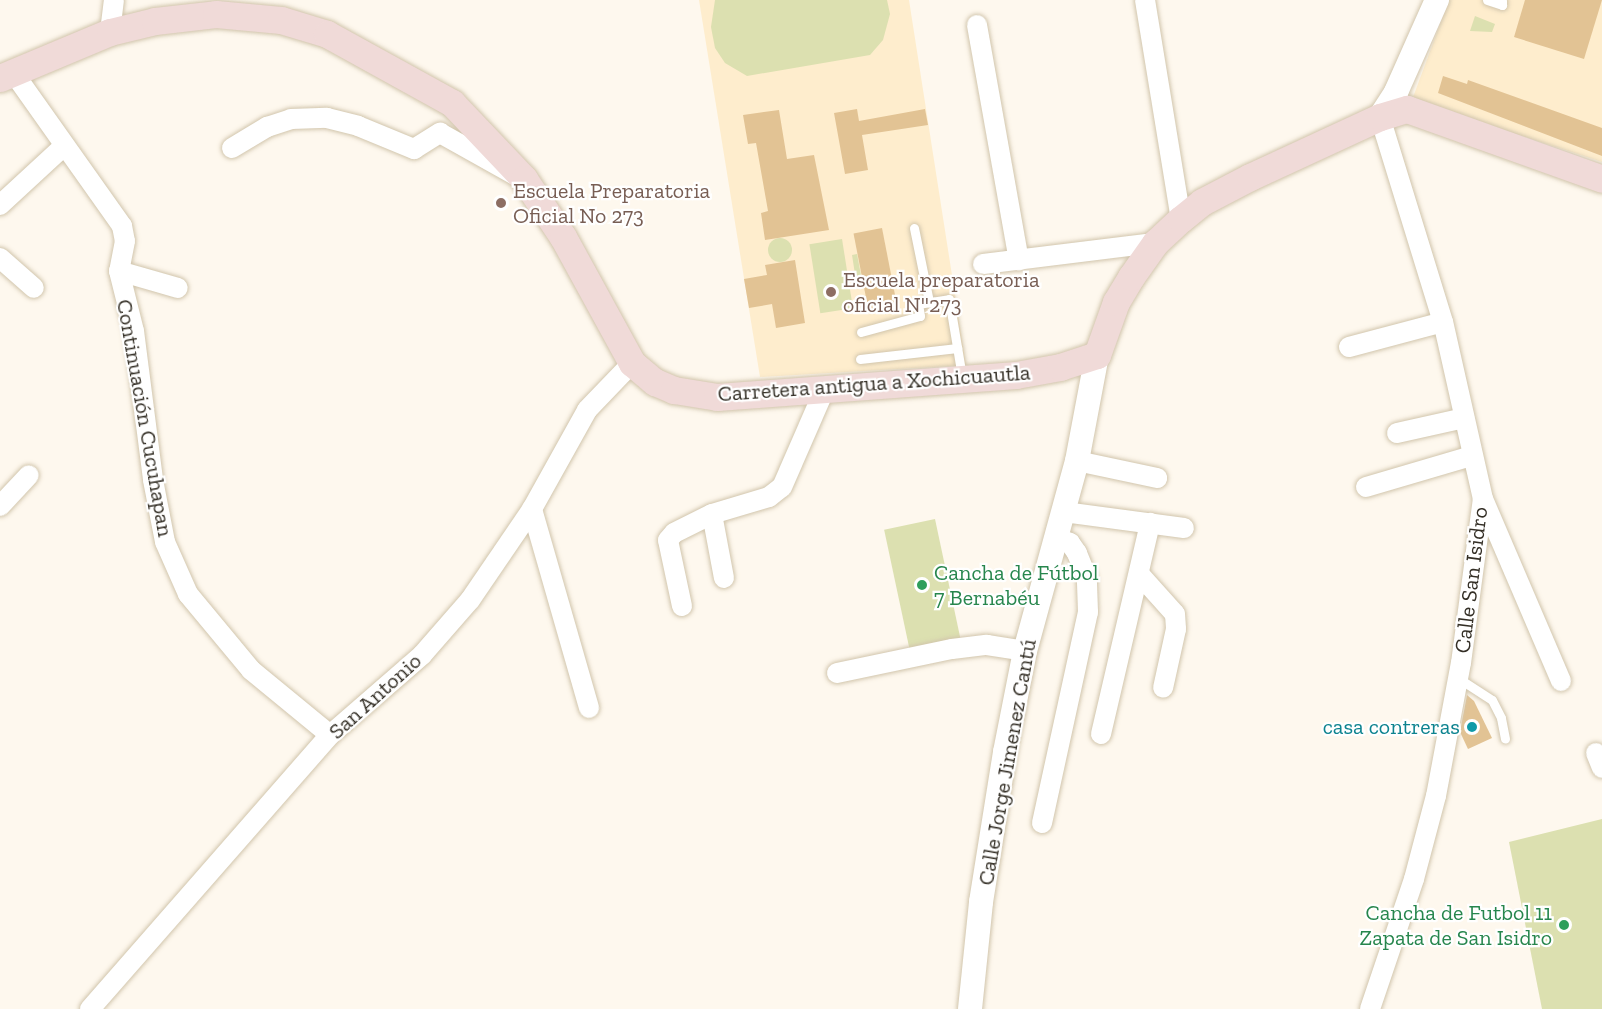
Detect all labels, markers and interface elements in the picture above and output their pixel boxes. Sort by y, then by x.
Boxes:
place label: Escuela Preparatoria Oficial No 273 [513,177,710,228]
marker: Escuela Preparatoria Oficial No 273 [494,196,508,210]
place label: Escuela preparatoria oficial N"273 [843,266,1040,318]
marker: Escuela preparatoria oficial N"273 [824,285,838,299]
street label: Continuación Cucuhapan [111,297,179,539]
street label: Carretera antigua a Xochicuautla [717,359,1031,407]
street label: Calle San Isidro [1449,505,1493,655]
place label: Cancha de Fútbol 7 Bernabéu [934,559,1099,610]
marker: Cancha de Fútbol 7 Bernabéu [915,578,929,592]
street label: Calle Jorge Jimenez Cantú [972,636,1042,888]
street label: San Antonio [323,647,427,745]
place label: casa contreras [1323,714,1460,740]
marker: casa contreras [1465,720,1479,734]
place label: Cancha de Futbol 11 Zapata de San Isidro [1359,899,1552,950]
marker: Cancha de Futbol 11 Zapata de San Isidro [1557,918,1571,932]

